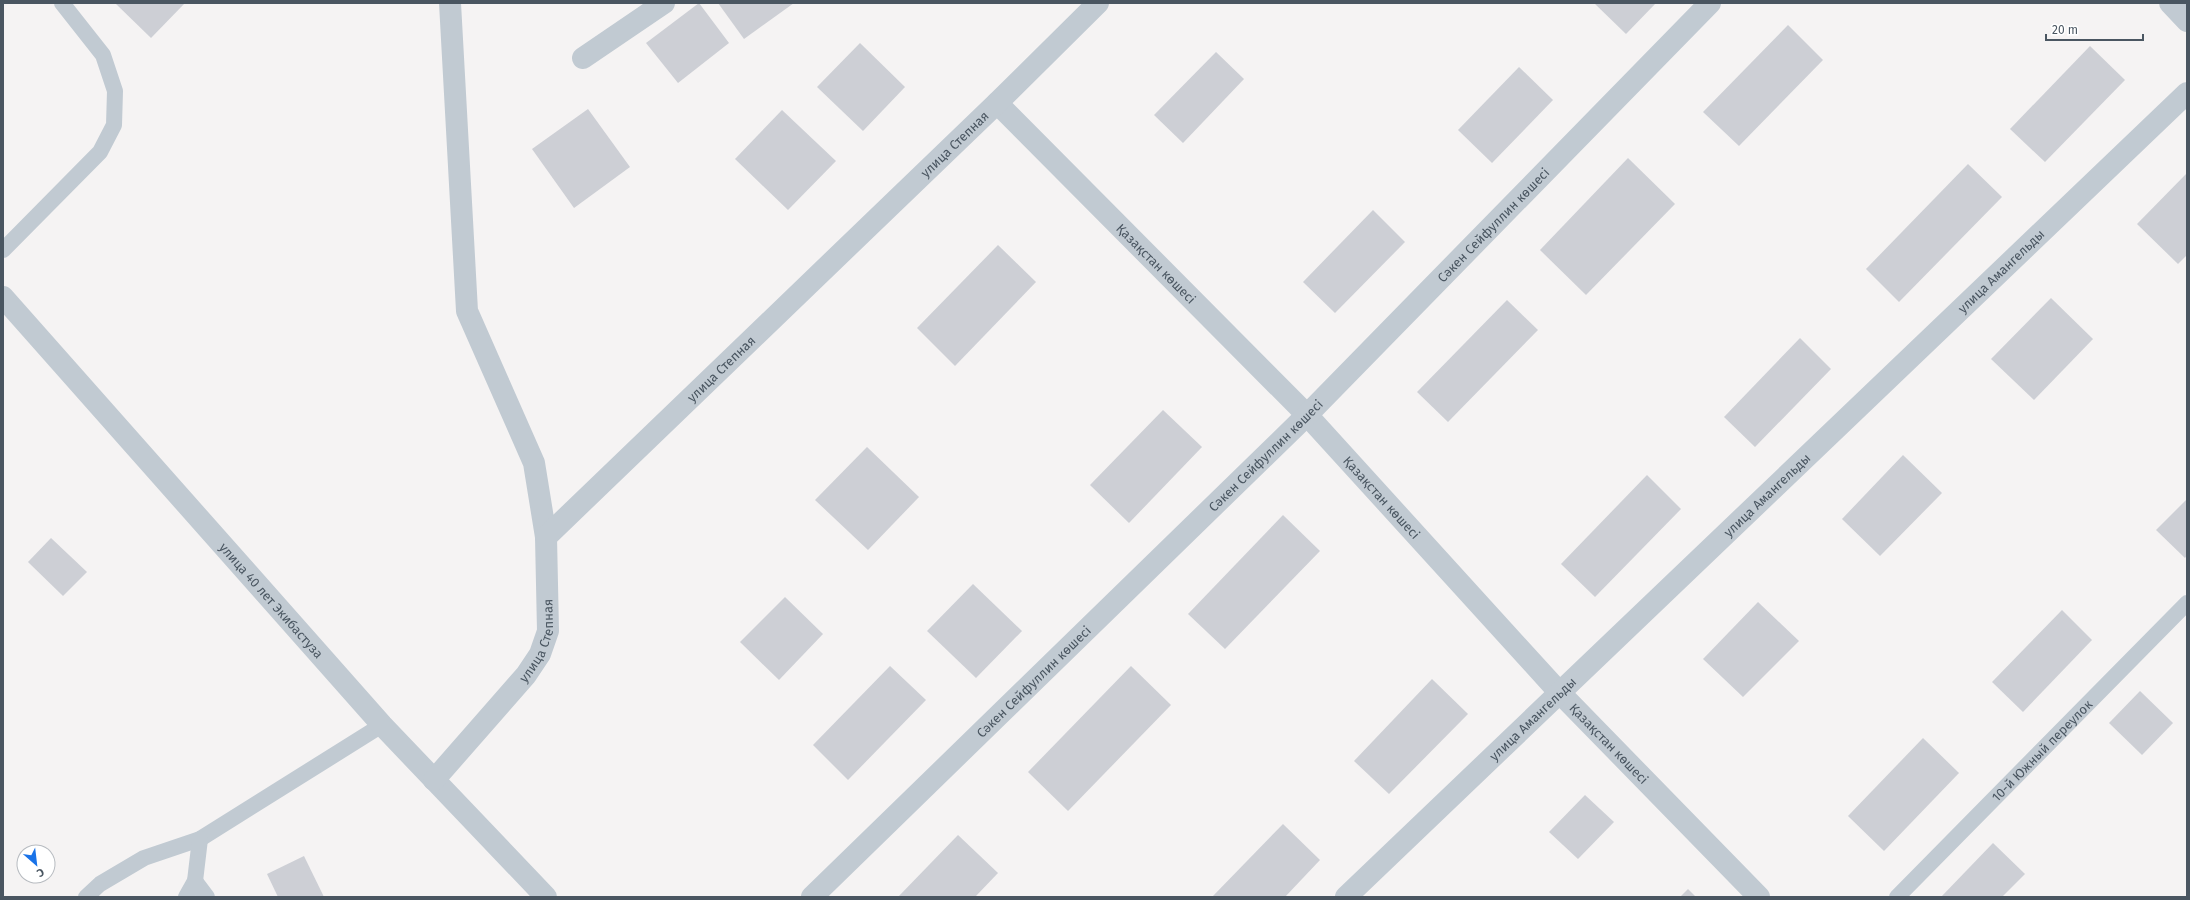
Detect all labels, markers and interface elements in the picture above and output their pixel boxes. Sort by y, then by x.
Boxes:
scale bar [2046,16,2143,42]
text: 20 m [2052,23,2078,37]
street label: улица Степная [918,108,992,180]
street label: Сәкен Сейфуллин көшесі [1434,165,1552,285]
street label: Қазақстан көшесі [1113,221,1199,307]
street label: улица Амангельды [1955,226,2048,316]
street label: улица Степная [684,333,758,405]
street label: Сәкен Сейфуллин көшесі [1206,397,1326,515]
street label: улица Амангельды [1721,450,1813,540]
street label: Қазақстан көшесі [1340,453,1423,542]
street label: улица 40 лет Экибастуза [216,540,326,661]
street label: улица Степная [516,599,556,685]
street label: Сәкен Сейфуллин көшесі [974,623,1094,741]
street label: улица Амангельды [1486,674,1579,764]
street label: 10-й Южный переулок [1989,697,2095,805]
street label: Қазақстан көшесі [1566,700,1651,787]
north arrow [16,844,56,884]
text: С [34,865,46,880]

